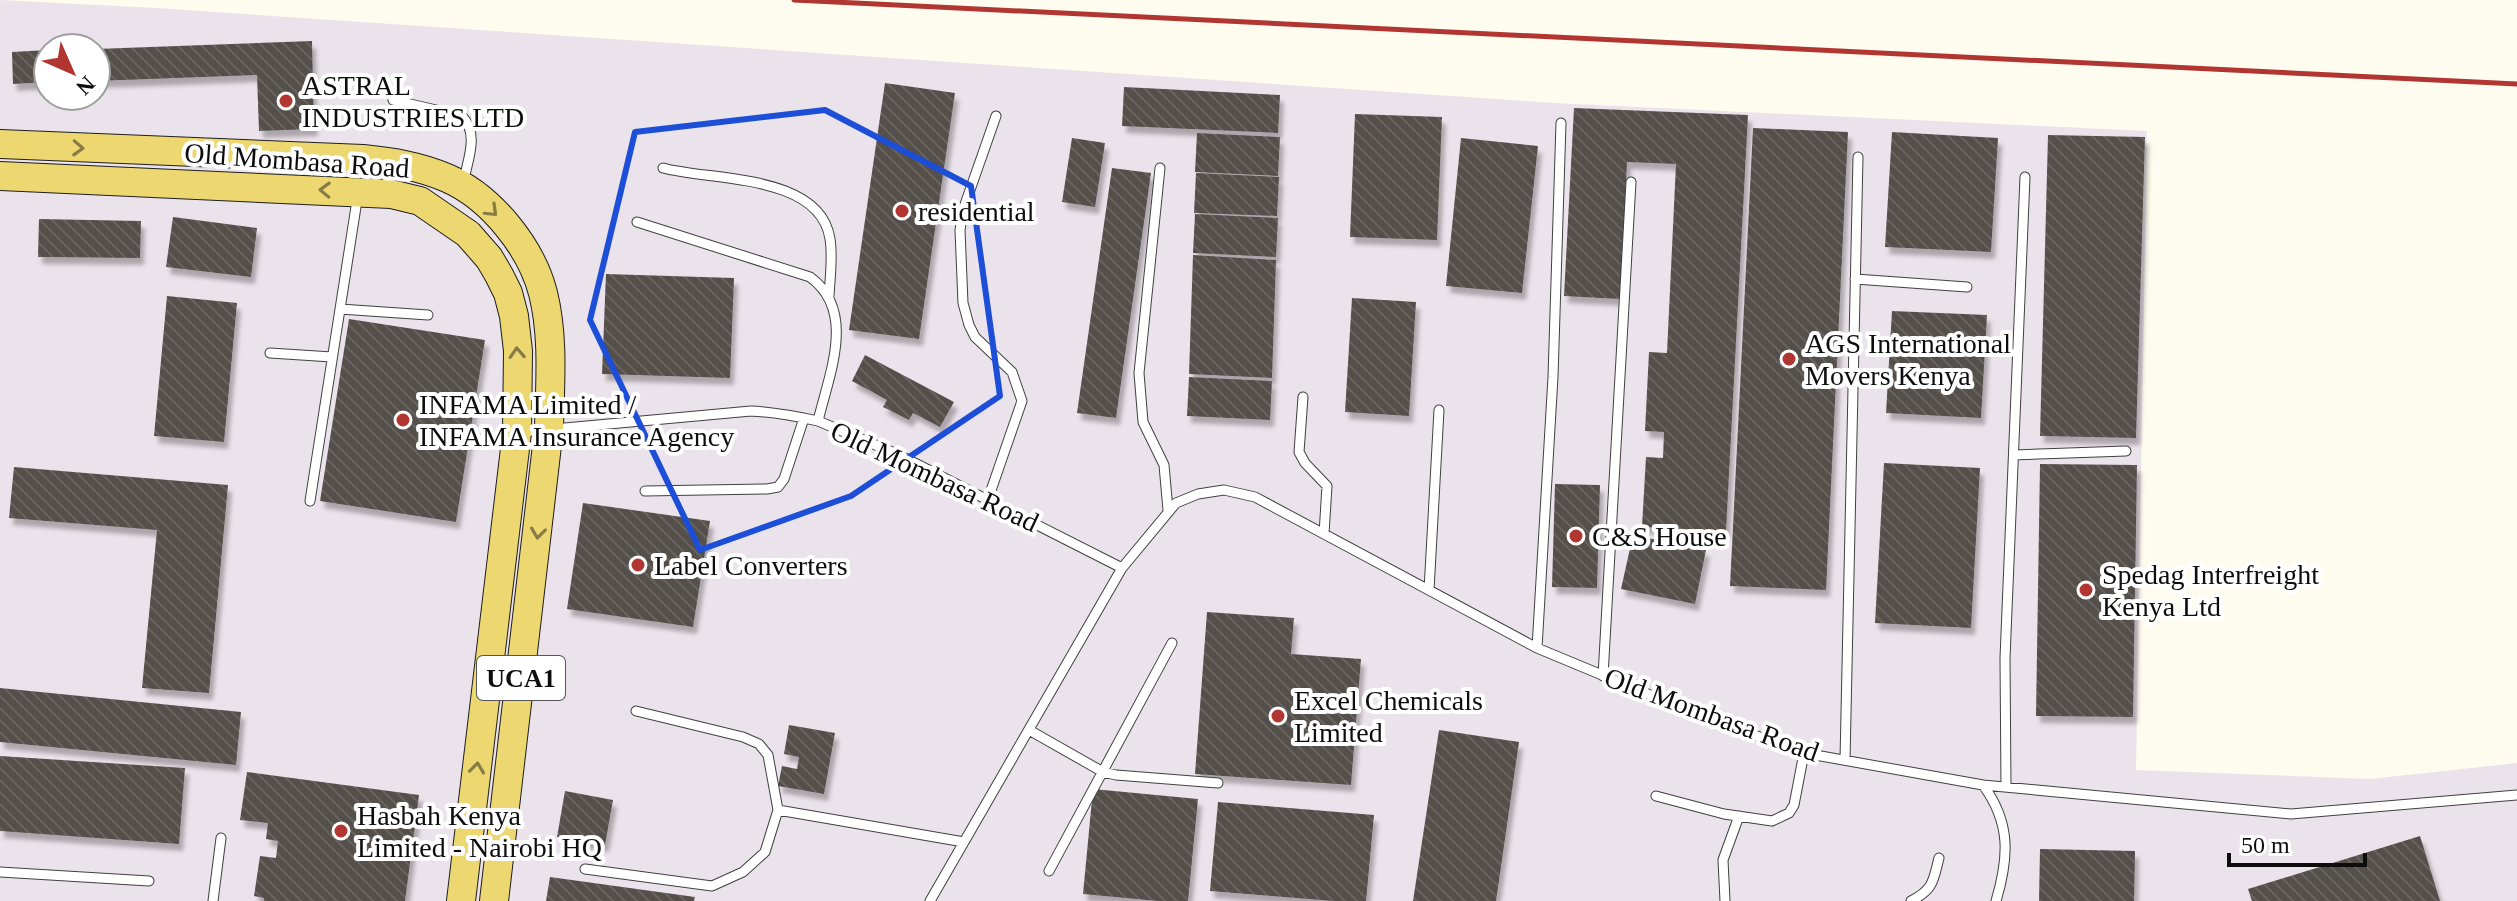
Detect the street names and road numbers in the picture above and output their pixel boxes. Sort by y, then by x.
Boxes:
street label: Old Mombasa Road [183,137,411,184]
street label: Old Mombasa Road [826,415,1044,538]
road number: UCA1 [477,656,565,700]
street label: Old Mombasa Road [1601,661,1823,768]

